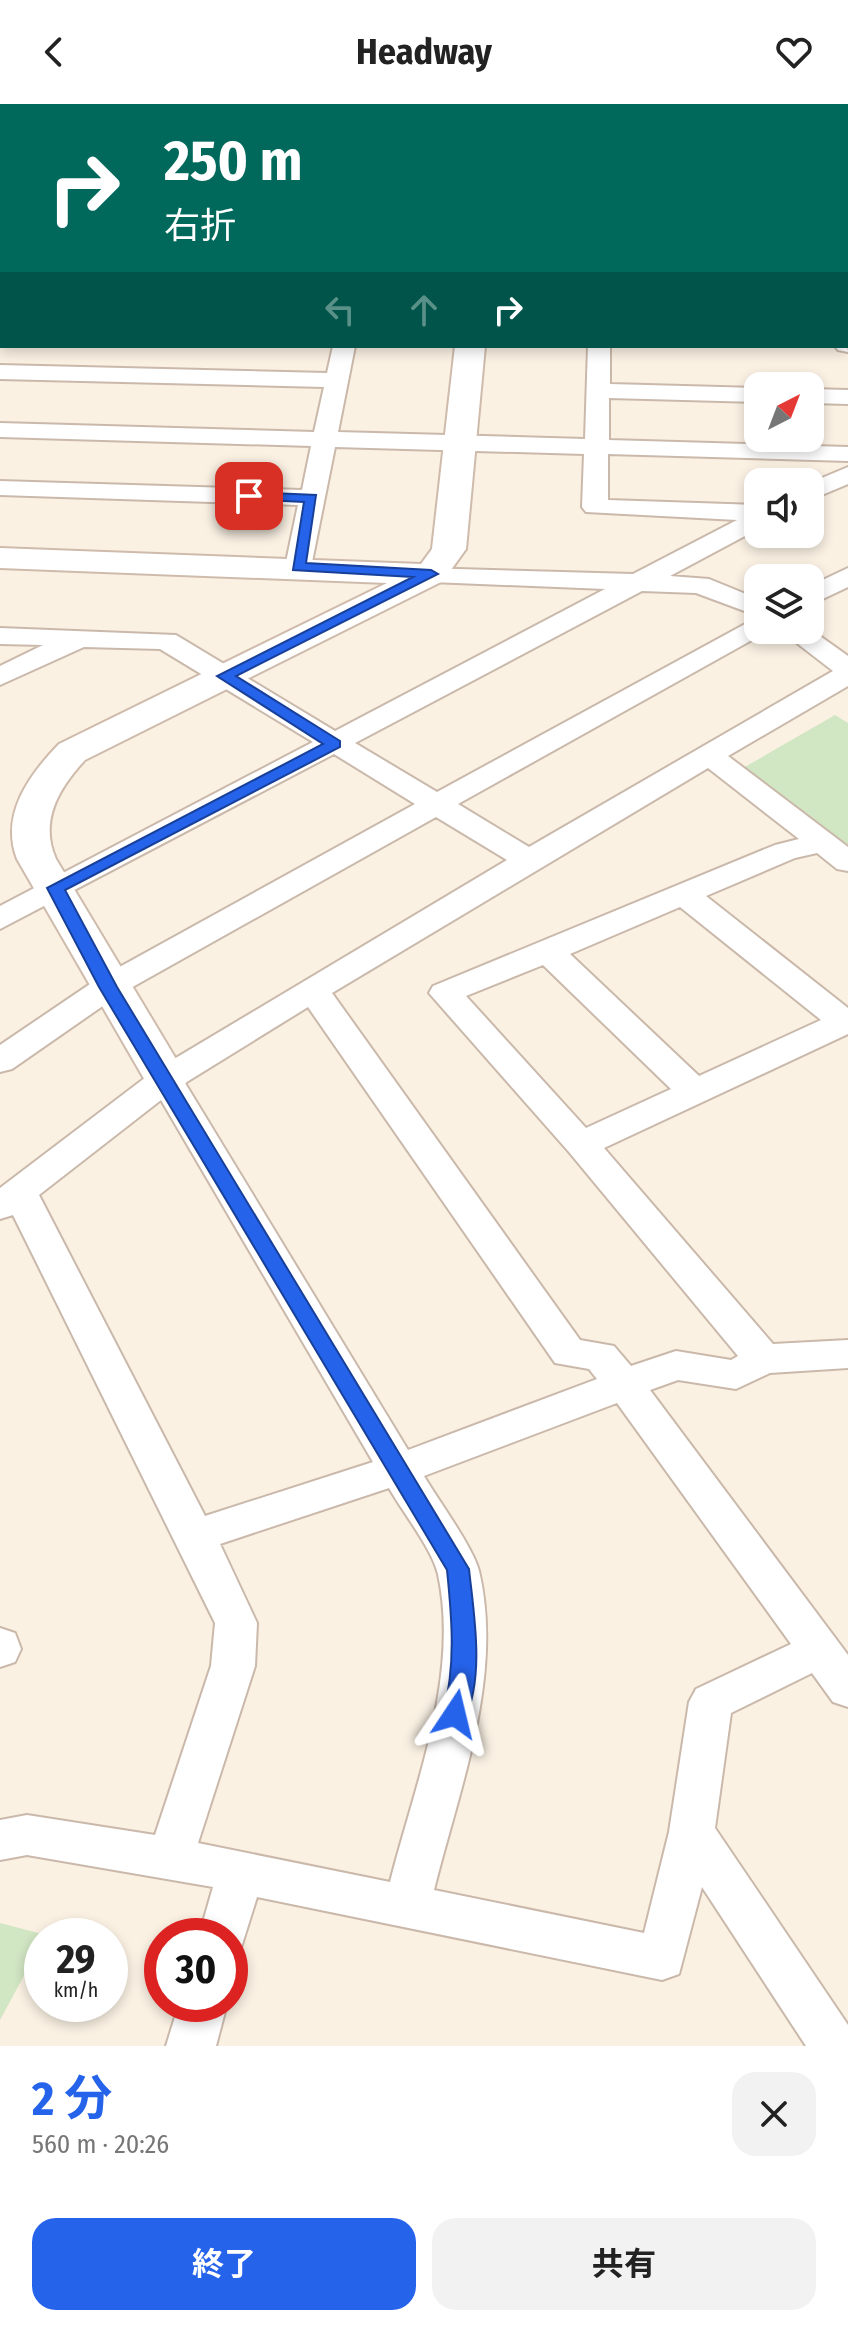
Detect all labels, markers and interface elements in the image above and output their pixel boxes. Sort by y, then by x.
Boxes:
icon: back [32,30,76,74]
text: Headway [356,30,492,74]
icon: heart [772,30,816,74]
text: 250 m [164,128,302,195]
icon: right [32,136,136,240]
text: 右折 [164,204,236,248]
icon: left [318,288,362,332]
icon: ahead [402,288,446,332]
icon: right [486,288,530,332]
north arrow [744,372,824,452]
map controls [744,372,824,644]
pin [215,462,283,530]
button: sound [744,468,824,548]
icon: arrive [227,474,271,518]
button: layers [744,564,824,644]
position arrow [413,1672,497,1756]
speed limit sign: 30 [144,1918,248,2022]
text: 29 [56,1936,95,1984]
text: km/h [54,1978,98,2002]
text: 2 分 [32,2070,112,2128]
button: close [732,2072,816,2156]
text: 560 m · 20:26 [32,2129,169,2160]
button: 終了 [32,2218,416,2310]
button: 共有 [432,2218,816,2310]

